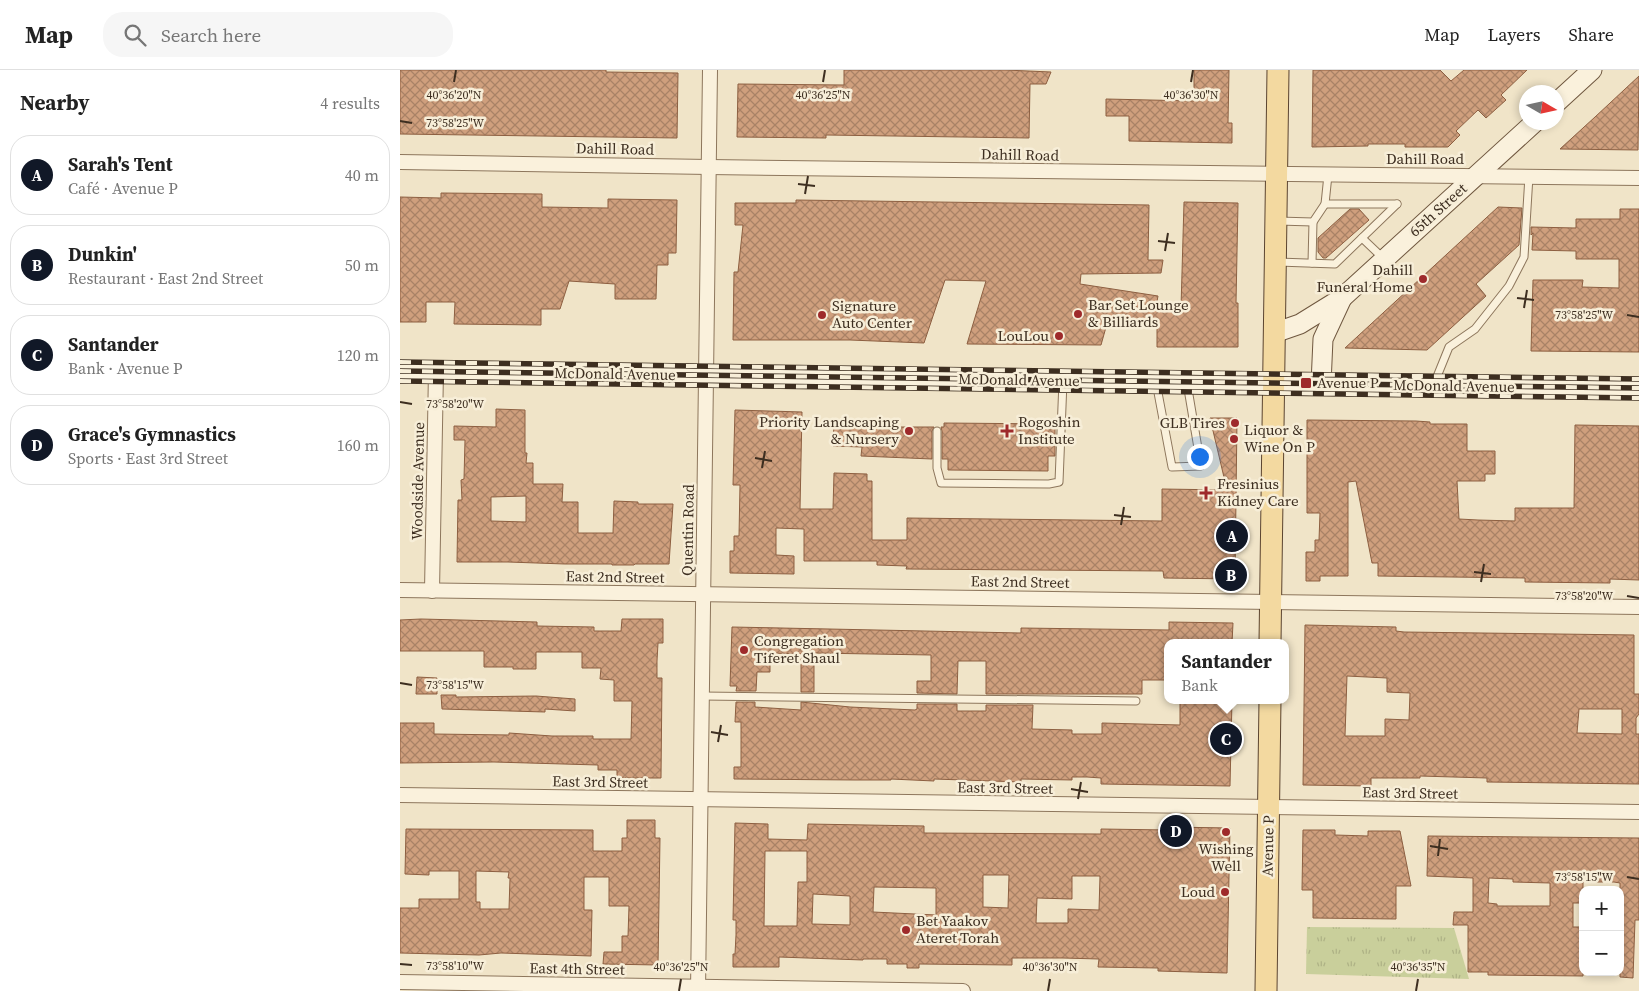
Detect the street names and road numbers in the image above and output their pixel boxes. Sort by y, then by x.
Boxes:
street label: Dahill Road [576,137,655,160]
street label: Dahill Road [981,143,1060,166]
street label: Dahill Road [1386,148,1465,169]
street label: 65th Street [1404,178,1471,241]
street label: McDonald Avenue [554,362,676,385]
street label: McDonald Avenue [958,368,1080,391]
street label: McDonald Avenue [1393,374,1515,397]
street label: Woodside Avenue [406,421,429,540]
street label: Quentin Road [676,483,699,576]
street label: East 2nd Street [565,565,665,588]
street label: East 2nd Street [970,570,1070,593]
street label: East 3rd Street [552,770,648,793]
street label: East 3rd Street [957,776,1053,799]
street label: East 3rd Street [1362,781,1458,804]
street label: Avenue P [1256,815,1279,877]
street label: East 4th Street [529,957,625,980]

